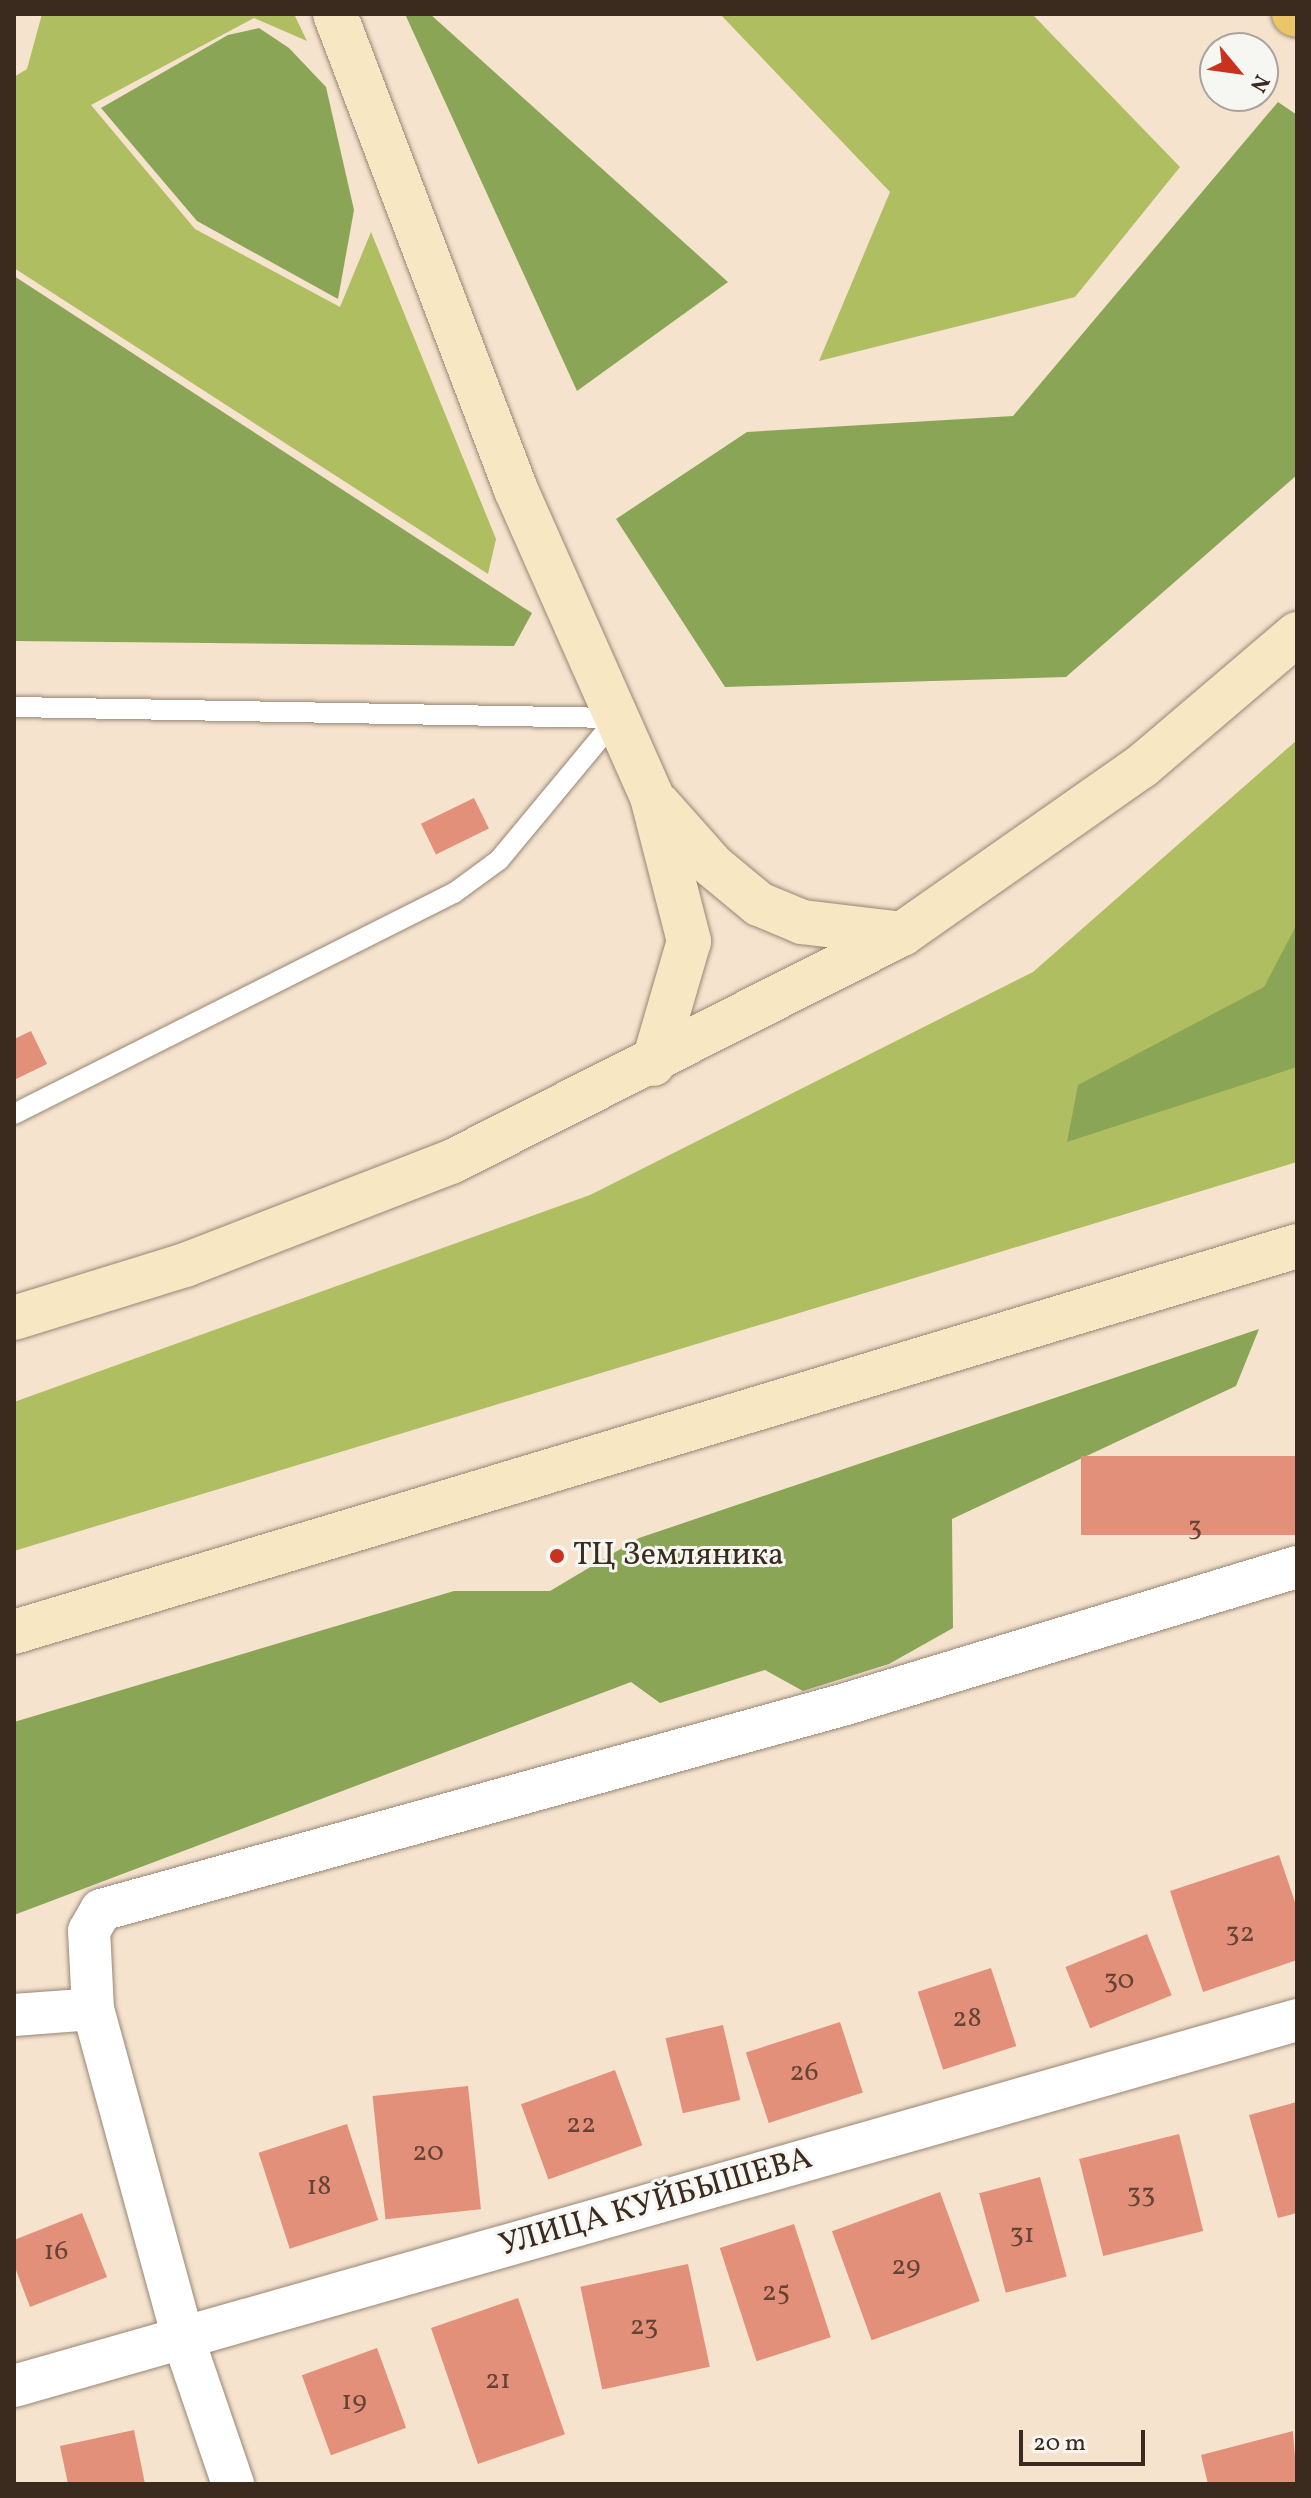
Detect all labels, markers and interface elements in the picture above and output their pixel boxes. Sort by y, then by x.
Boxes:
north arrow [1199,32,1279,112]
text: N [1241,68,1276,97]
house number: 3 [1188,1511,1202,1545]
place label: ТЦ Земляника [573,1537,784,1575]
marker: ТЦ Земляника [548,1547,566,1565]
house number: 32 [1225,1917,1255,1951]
house number: 30 [1104,1964,1134,1998]
house number: 28 [952,2002,982,2036]
house number: 26 [789,2056,819,2090]
house number: 22 [566,2108,596,2142]
house number: 20 [412,2136,444,2170]
street label: УЛИЦА КУЙБЫШЕВА [495,2140,817,2266]
house number: 18 [306,2170,332,2204]
house number: 33 [1127,2178,1155,2212]
house number: 31 [1009,2218,1035,2252]
house number: 16 [43,2235,69,2269]
house number: 29 [891,2250,921,2284]
house number: 25 [762,2276,790,2310]
house number: 23 [630,2310,658,2344]
house number: 21 [485,2364,511,2398]
house number: 19 [341,2385,367,2419]
scale bar [1023,2414,1149,2464]
text: 20 m [1033,2427,1086,2461]

